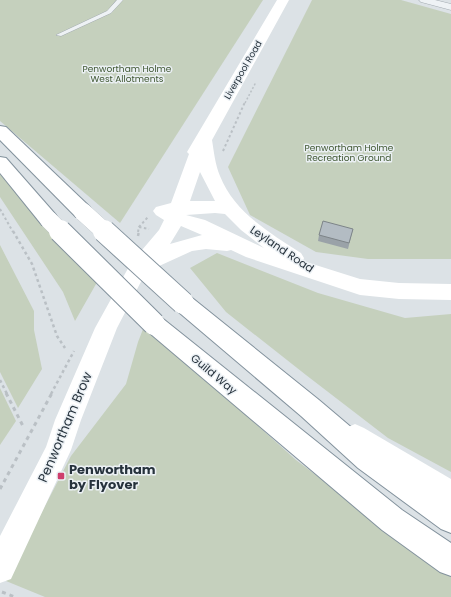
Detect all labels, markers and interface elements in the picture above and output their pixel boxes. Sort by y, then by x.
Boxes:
street label: Liverpool Road [221,39,265,101]
park label: Penwortham Holme West Allotments [83,63,172,85]
park label: Penwortham Holme Recreation Ground [305,142,394,164]
street label: Leyland Road [247,222,317,276]
street label: Guild Way [188,350,241,399]
street label: Penwortham Brow [33,369,97,485]
place label: Penwortham by Flyover [69,460,156,494]
marker: Penwortham by Flyover [56,471,66,481]

